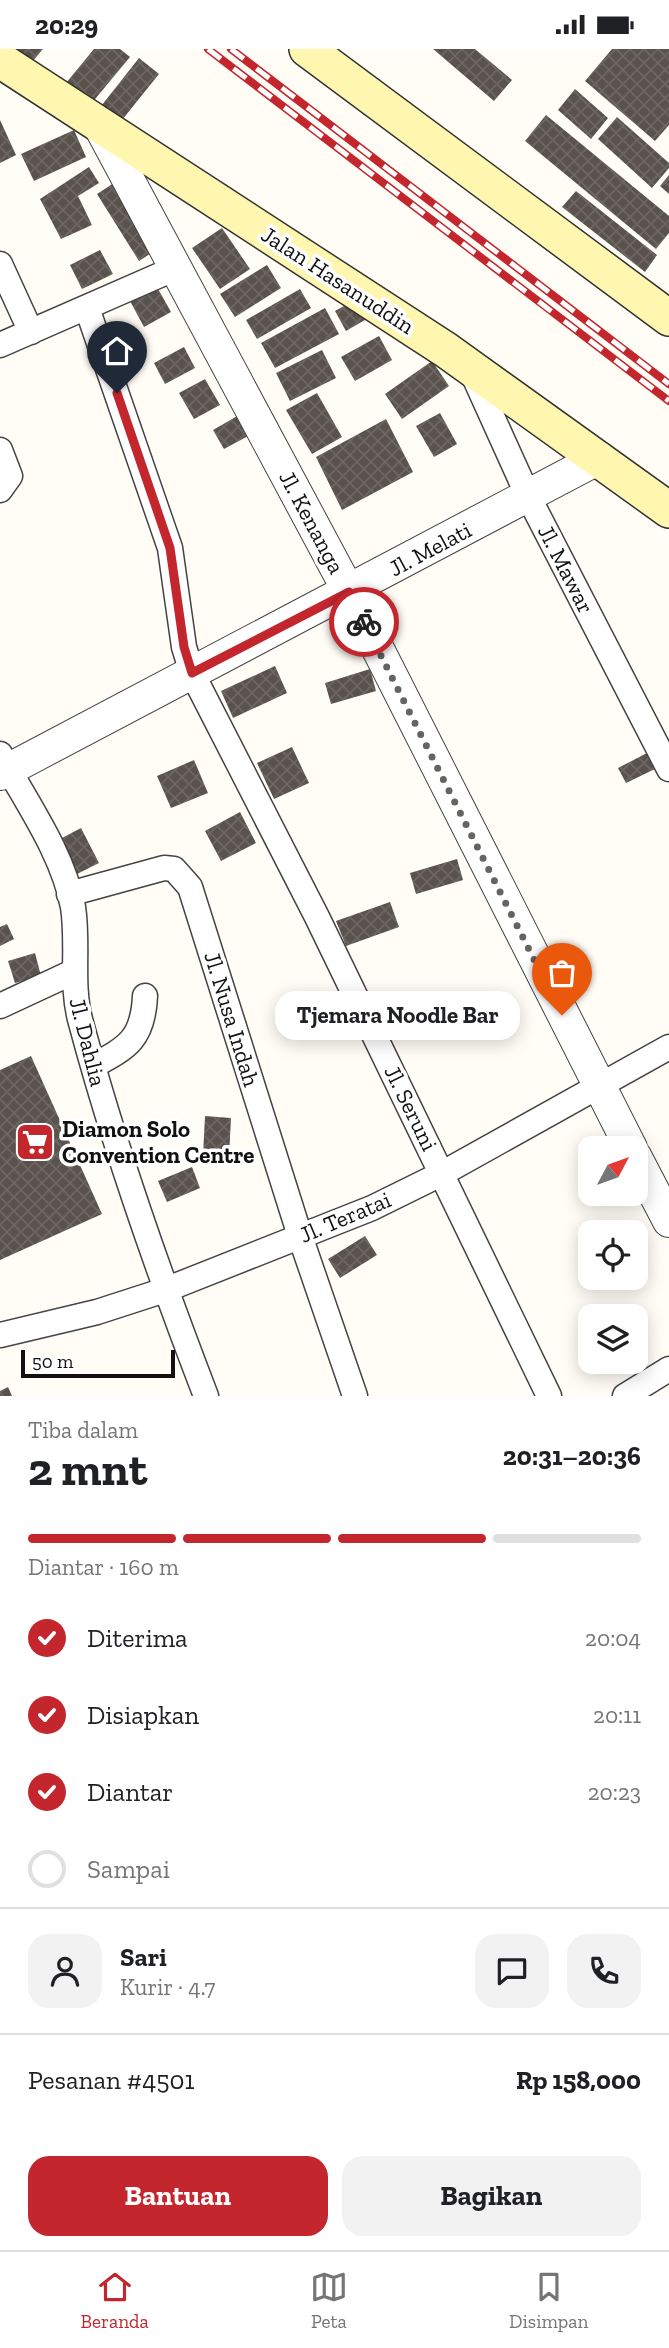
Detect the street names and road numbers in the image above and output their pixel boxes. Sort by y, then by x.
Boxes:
street label: Jalan Hasanuddin [256,220,420,340]
street label: Jl. Kenanga [273,466,351,578]
street label: Jl. Melati [384,516,476,582]
street label: Jl. Mawar [532,520,600,618]
street label: Jl. Nusa Indah [198,948,266,1090]
street label: Jl. Dahlia [63,995,113,1089]
street label: Jl. Seruni [378,1061,444,1155]
street label: Jl. Teratai [295,1185,395,1249]

